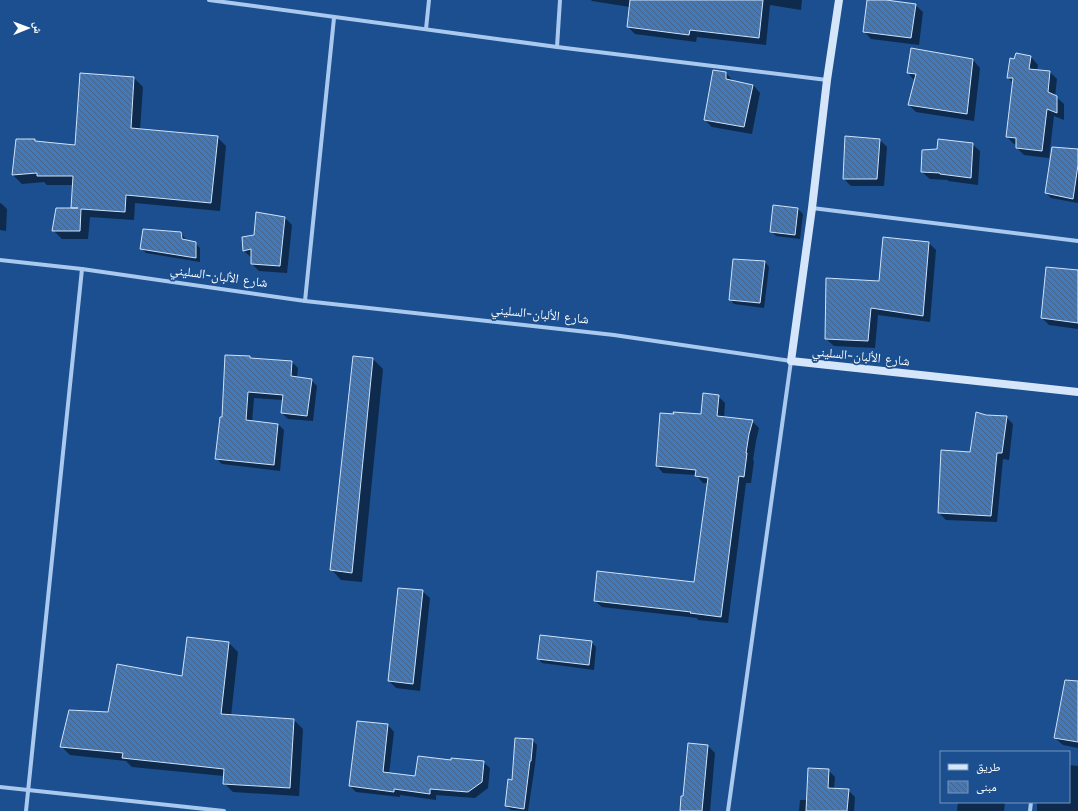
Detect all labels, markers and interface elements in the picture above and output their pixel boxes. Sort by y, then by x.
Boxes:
north arrow [8,8,48,48]
text: ش [30,22,44,34]
street label: شارع الألبان-السليني [169,262,269,294]
street label: شارع الألبان-السليني [490,301,590,330]
street label: شارع الألبان-السليني [811,343,911,372]
legend [940,751,1070,803]
text: طريق [976,760,1001,774]
text: مبنى [976,780,997,794]

